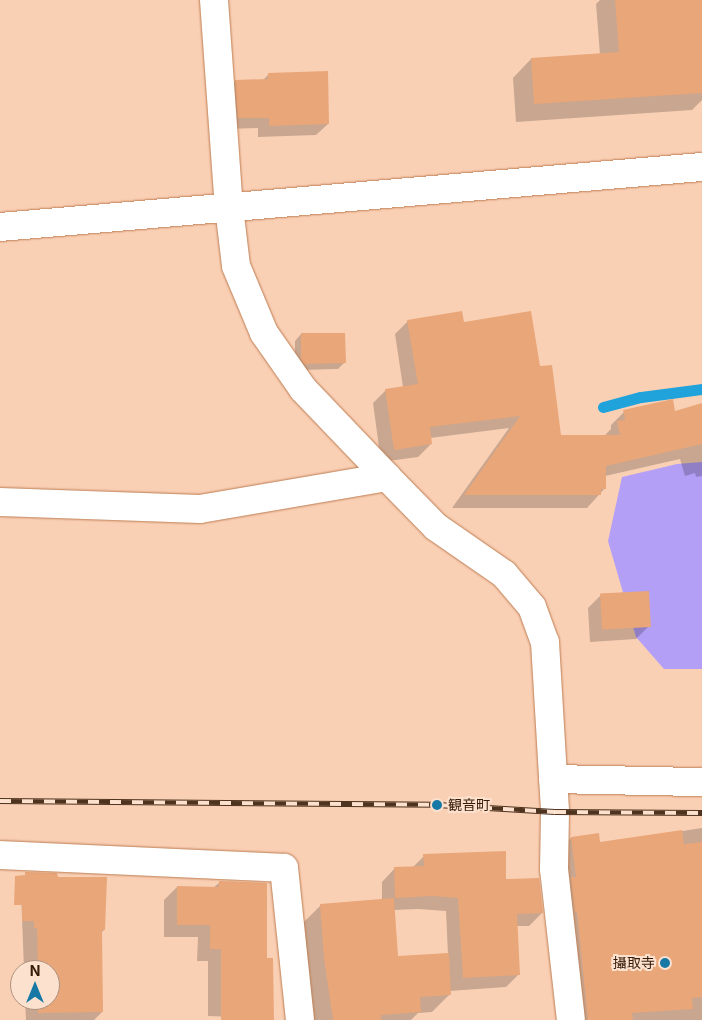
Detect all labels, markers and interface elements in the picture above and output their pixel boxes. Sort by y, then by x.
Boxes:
place label: 観音町 [448,797,490,813]
marker: 観音町 [430,798,444,812]
place label: 攝取寺 [613,955,655,971]
marker: 攝取寺 [659,957,671,969]
north arrow [10,960,60,1010]
text: N [30,962,40,979]

